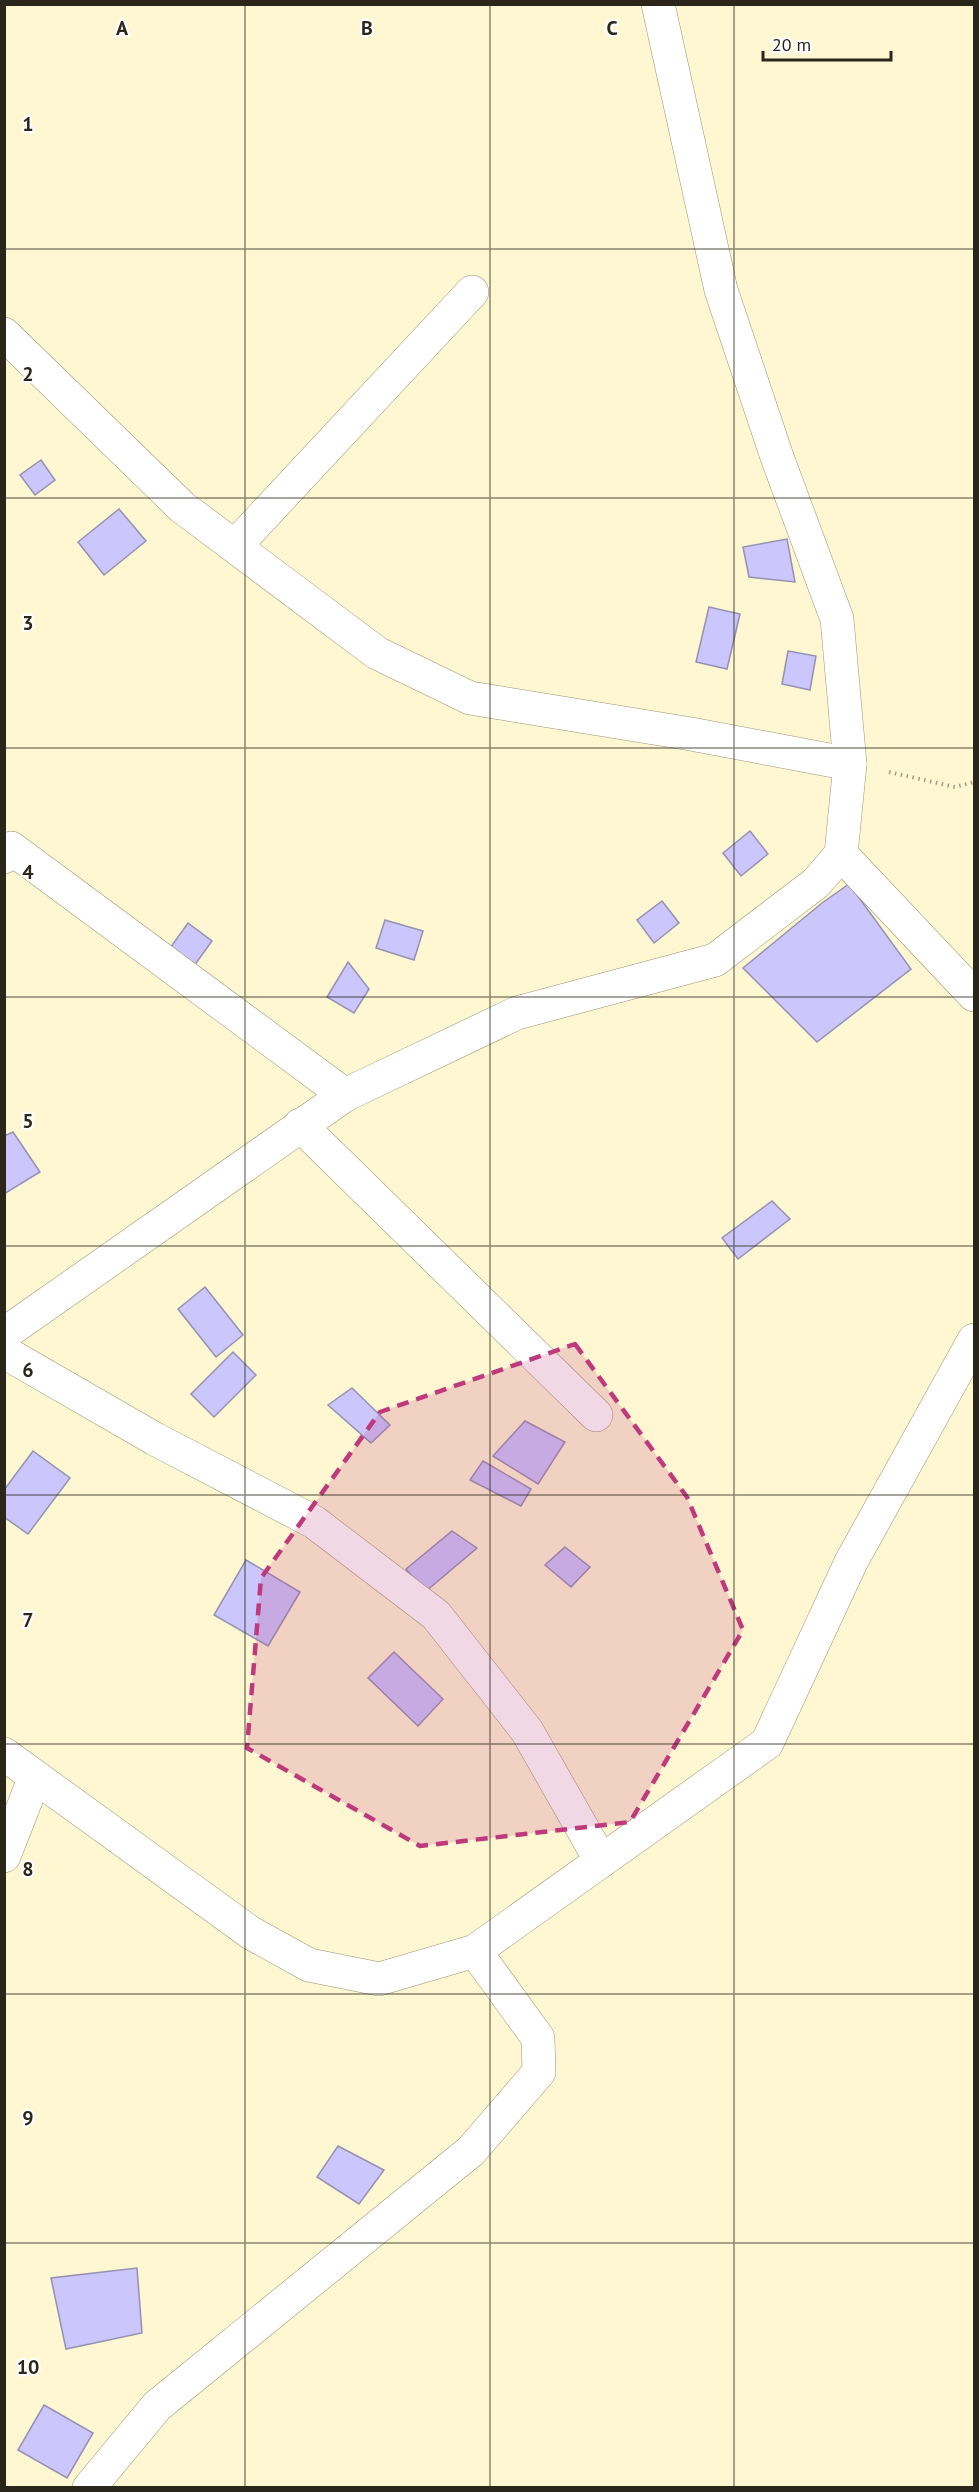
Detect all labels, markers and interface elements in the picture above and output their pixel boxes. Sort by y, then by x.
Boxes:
text: A [116,15,129,41]
text: B [361,15,373,41]
text: C [606,15,618,41]
scale bar [763,24,890,62]
text: 20 m [772,33,811,56]
text: 1 [22,111,34,137]
text: 2 [22,361,34,387]
text: 3 [22,610,34,636]
text: 4 [22,859,34,885]
text: 5 [22,1108,34,1134]
text: 6 [22,1357,34,1383]
text: 7 [22,1607,34,1633]
text: 8 [22,1856,34,1882]
text: 9 [22,2105,34,2131]
text: 10 [17,2354,39,2380]

